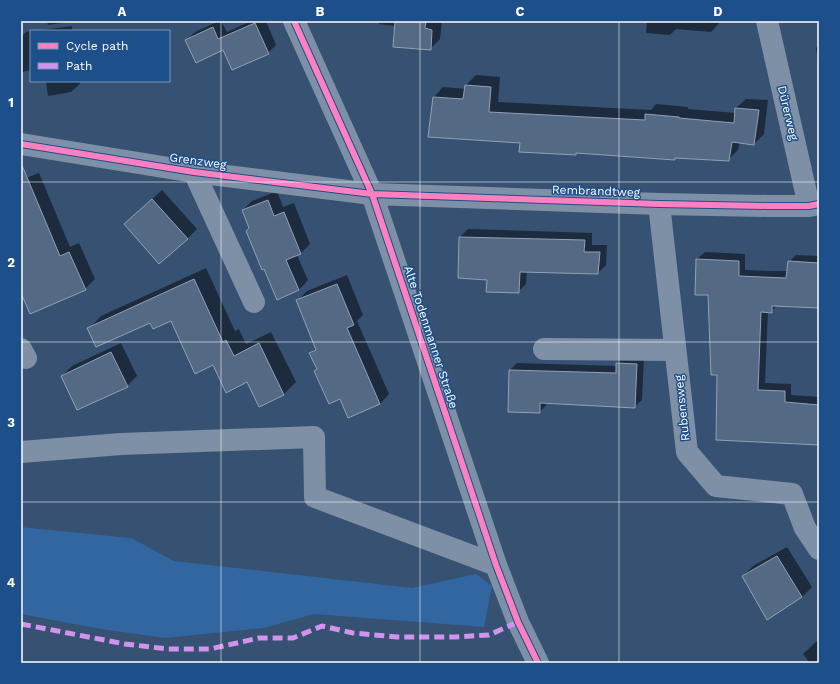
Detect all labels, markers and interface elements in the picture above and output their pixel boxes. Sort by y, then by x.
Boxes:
text: A [118,4,127,19]
text: B [316,4,325,19]
text: C [516,4,525,19]
text: D [713,4,723,19]
legend [30,30,170,82]
text: Cycle path [66,39,128,53]
text: Path [66,59,92,73]
street label: Dürerweg [775,84,801,142]
text: 1 [8,95,14,110]
street label: Grenzweg [169,150,228,172]
street label: Rembrandtweg [552,182,641,200]
text: 2 [7,255,15,270]
street label: Alte Todenmanner Straße [401,264,461,410]
street label: Rubensweg [672,374,692,442]
text: 3 [7,415,15,430]
text: 4 [7,575,16,590]

